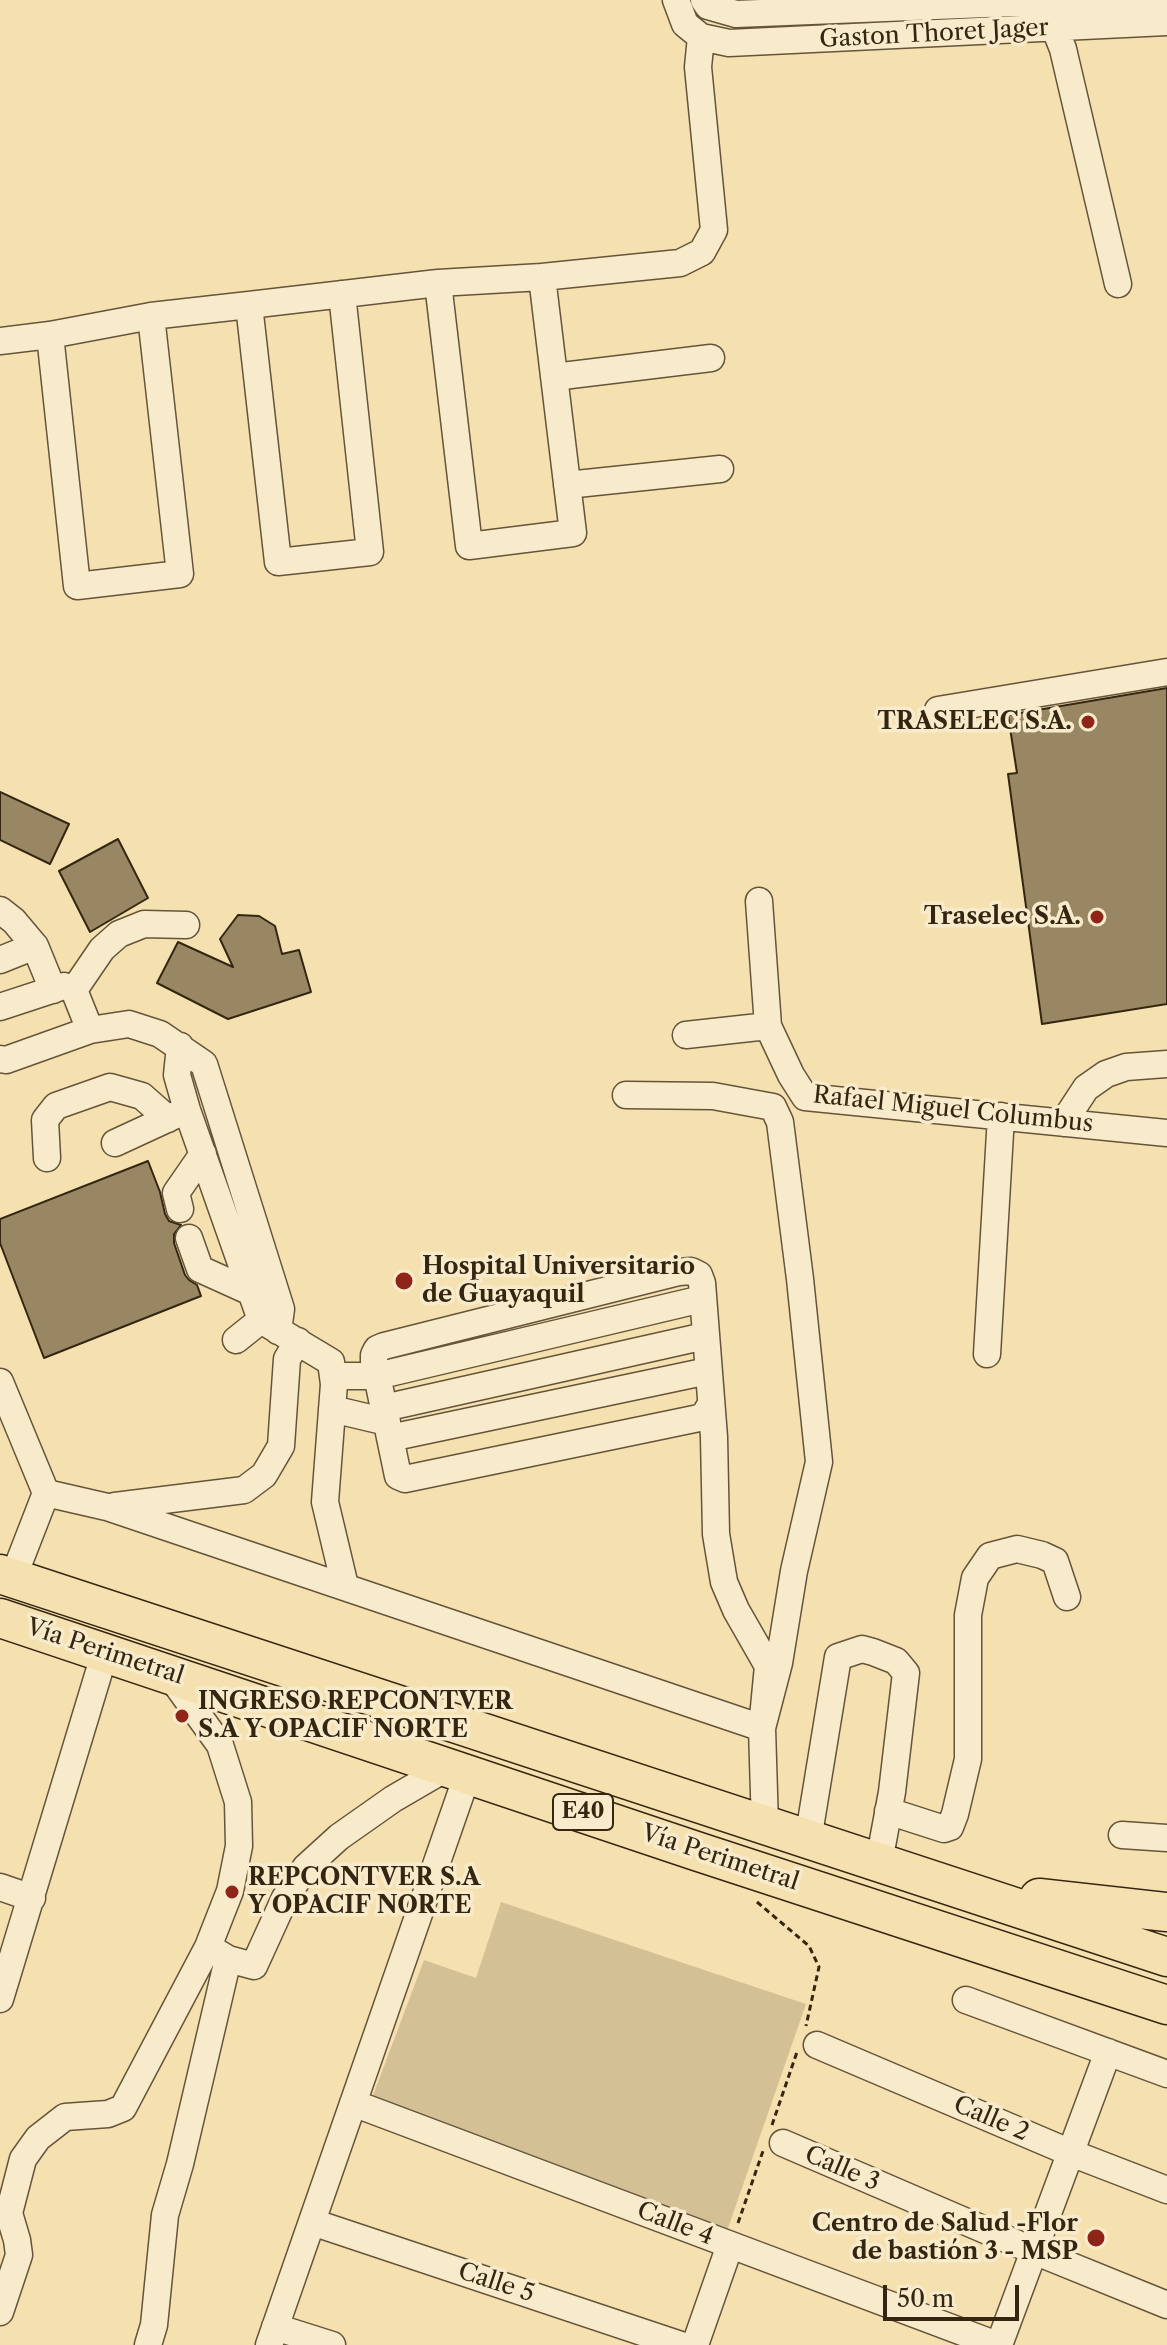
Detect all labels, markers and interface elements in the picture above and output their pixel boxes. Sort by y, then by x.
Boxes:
street label: Gaston Thoret Jager [819,14,1049,54]
place label: TRASELEC S.A. [877,708,1072,736]
marker: TRASELEC S.A. [1079,713,1097,731]
place label: Traselec S.A. [924,903,1081,931]
marker: Traselec S.A. [1088,908,1106,926]
street label: Rafael Miguel Columbus [812,1081,1094,1139]
place label: Hospital Universitario de Guayaquil [422,1253,695,1309]
marker: Hospital Universitario de Guayaquil [393,1270,415,1292]
street label: Vía Perimetral [23,1613,187,1691]
place label: INGRESO REPCONTVER S.A Y OPACIF NORTE [198,1688,513,1744]
marker: INGRESO REPCONTVER S.A Y OPACIF NORTE [173,1707,191,1725]
road number: E40 [553,1794,613,1830]
street label: Vía Perimetral [638,1819,802,1897]
place label: REPCONTVER S.A Y OPACIF NORTE [248,1864,480,1920]
marker: REPCONTVER S.A Y OPACIF NORTE [223,1883,241,1901]
street label: Calle 2 [949,2090,1033,2148]
street label: Calle 3 [800,2140,884,2198]
street label: Calle 4 [633,2196,717,2252]
place label: Centro de Salud -Flor de bastión 3 - MSP [812,2210,1078,2266]
marker: Centro de Salud -Flor de bastión 3 - MSP [1085,2227,1107,2249]
street label: Calle 5 [454,2257,538,2309]
scale bar [887,2269,1023,2319]
text: 50 m [897,2284,954,2313]

